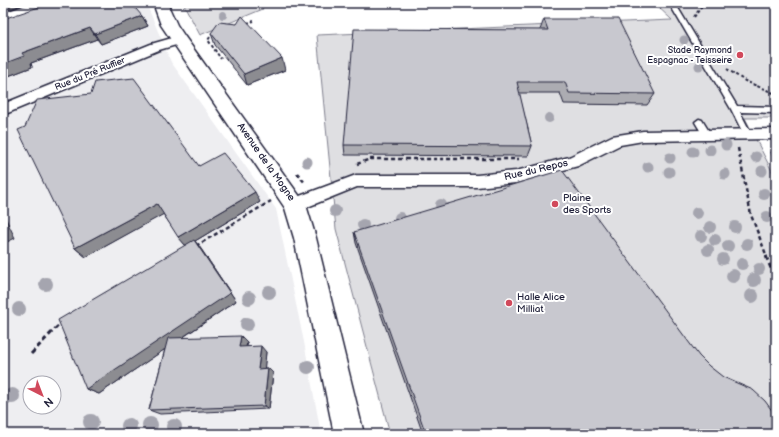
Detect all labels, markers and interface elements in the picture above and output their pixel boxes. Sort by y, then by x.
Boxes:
place label: Stade Raymond Espagnac - Teisseire [647,45,733,66]
marker: Stade Raymond Espagnac - Teisseire [735,50,745,60]
street label: Rue du Pré Ruffier [53,55,127,93]
street label: Avenue de la Mogne [234,121,298,204]
street label: Rue du Repos [503,157,569,183]
place label: Plaine des Sports [563,192,611,216]
marker: Plaine des Sports [550,199,560,209]
place label: Halle Alice Milliat [517,291,565,315]
marker: Halle Alice Milliat [504,298,514,308]
north arrow [22,375,62,415]
text: N [41,394,56,410]

